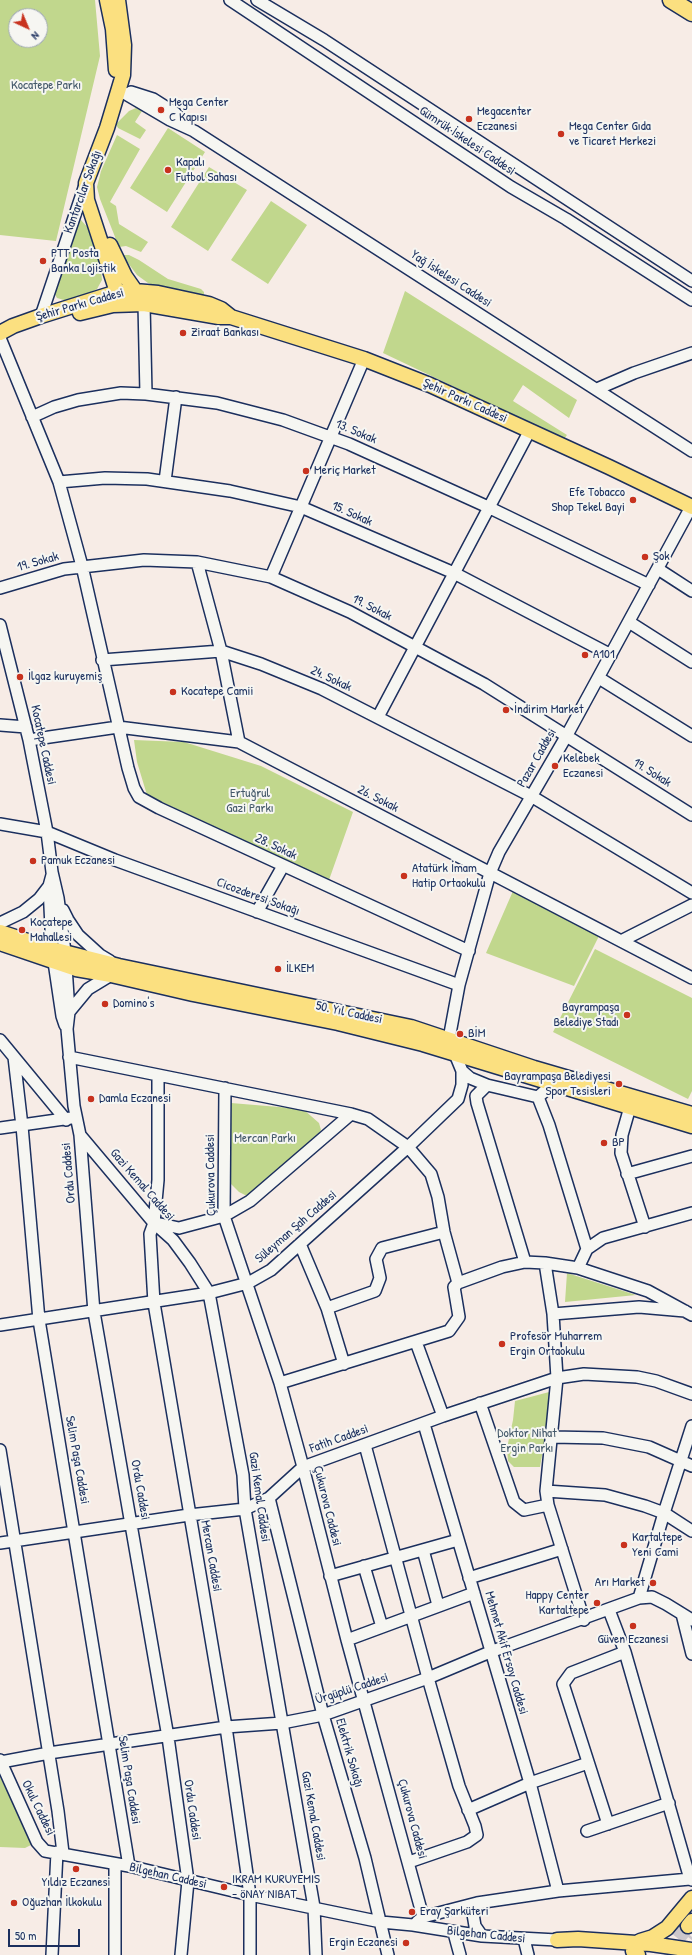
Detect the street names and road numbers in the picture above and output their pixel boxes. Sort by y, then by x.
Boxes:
street label: Gümrük İskelesi Caddesi [416,103,518,179]
street label: Kantarcılar Sokağı [61,148,105,236]
street label: Yağ İskelesi Caddesi [408,247,494,311]
street label: Şehir Parkı Caddesi [34,285,126,325]
street label: Şehir Parkı Caddesi [420,375,510,427]
street label: 13. Sokak [333,416,379,448]
street label: 15. Sokak [329,498,375,530]
street label: 19. Sokak [15,549,61,575]
street label: 19. Sokak [350,591,394,625]
street label: 24. Sokak [308,663,354,695]
street label: Kocatepe Caddesi [27,704,59,786]
street label: Pazar Caddesi [514,726,560,790]
street label: 19. Sokak [630,755,674,791]
street label: 26. Sokak [355,782,401,816]
street label: 28. Sokak [253,831,299,863]
street label: Cicozderesi Sokağı [214,875,302,919]
street label: 50. Yıl Caddesi [314,998,384,1028]
street label: Çukurova Caddesi [202,1134,220,1216]
street label: Ordu Caddesi [59,1142,79,1204]
street label: Gazi Kemal Caddesi [106,1146,178,1224]
street label: Süleyman Şah Caddesi [252,1187,340,1267]
street label: Selim Paşa Caddesi [62,1415,92,1505]
street label: Fatih Caddesi [308,1421,370,1457]
street label: Gazi Kemal Caddesi [245,1451,273,1543]
street label: Ordu Caddesi [127,1459,153,1521]
street label: Çukurova Caddesi [310,1464,344,1548]
street label: Mercan Caddesi [197,1519,225,1593]
street label: Mehmet Akif Ersoy Caddesi [481,1590,531,1716]
street label: Ürgüplü Caddesi [314,1670,390,1708]
street label: Elektrik Sokağı [332,1717,366,1789]
street label: Selim Paşa Caddesi [114,1735,144,1825]
street label: Gazi Kemal Caddesi [297,1770,329,1862]
street label: Çukurova Caddesi [394,1777,430,1861]
street label: Okul Caddesi [18,1778,58,1838]
street label: Ordu Caddesi [180,1779,204,1841]
street label: Bilgehan Caddesi [128,1860,208,1892]
street label: Bilgehan Caddesi [446,1923,526,1947]

